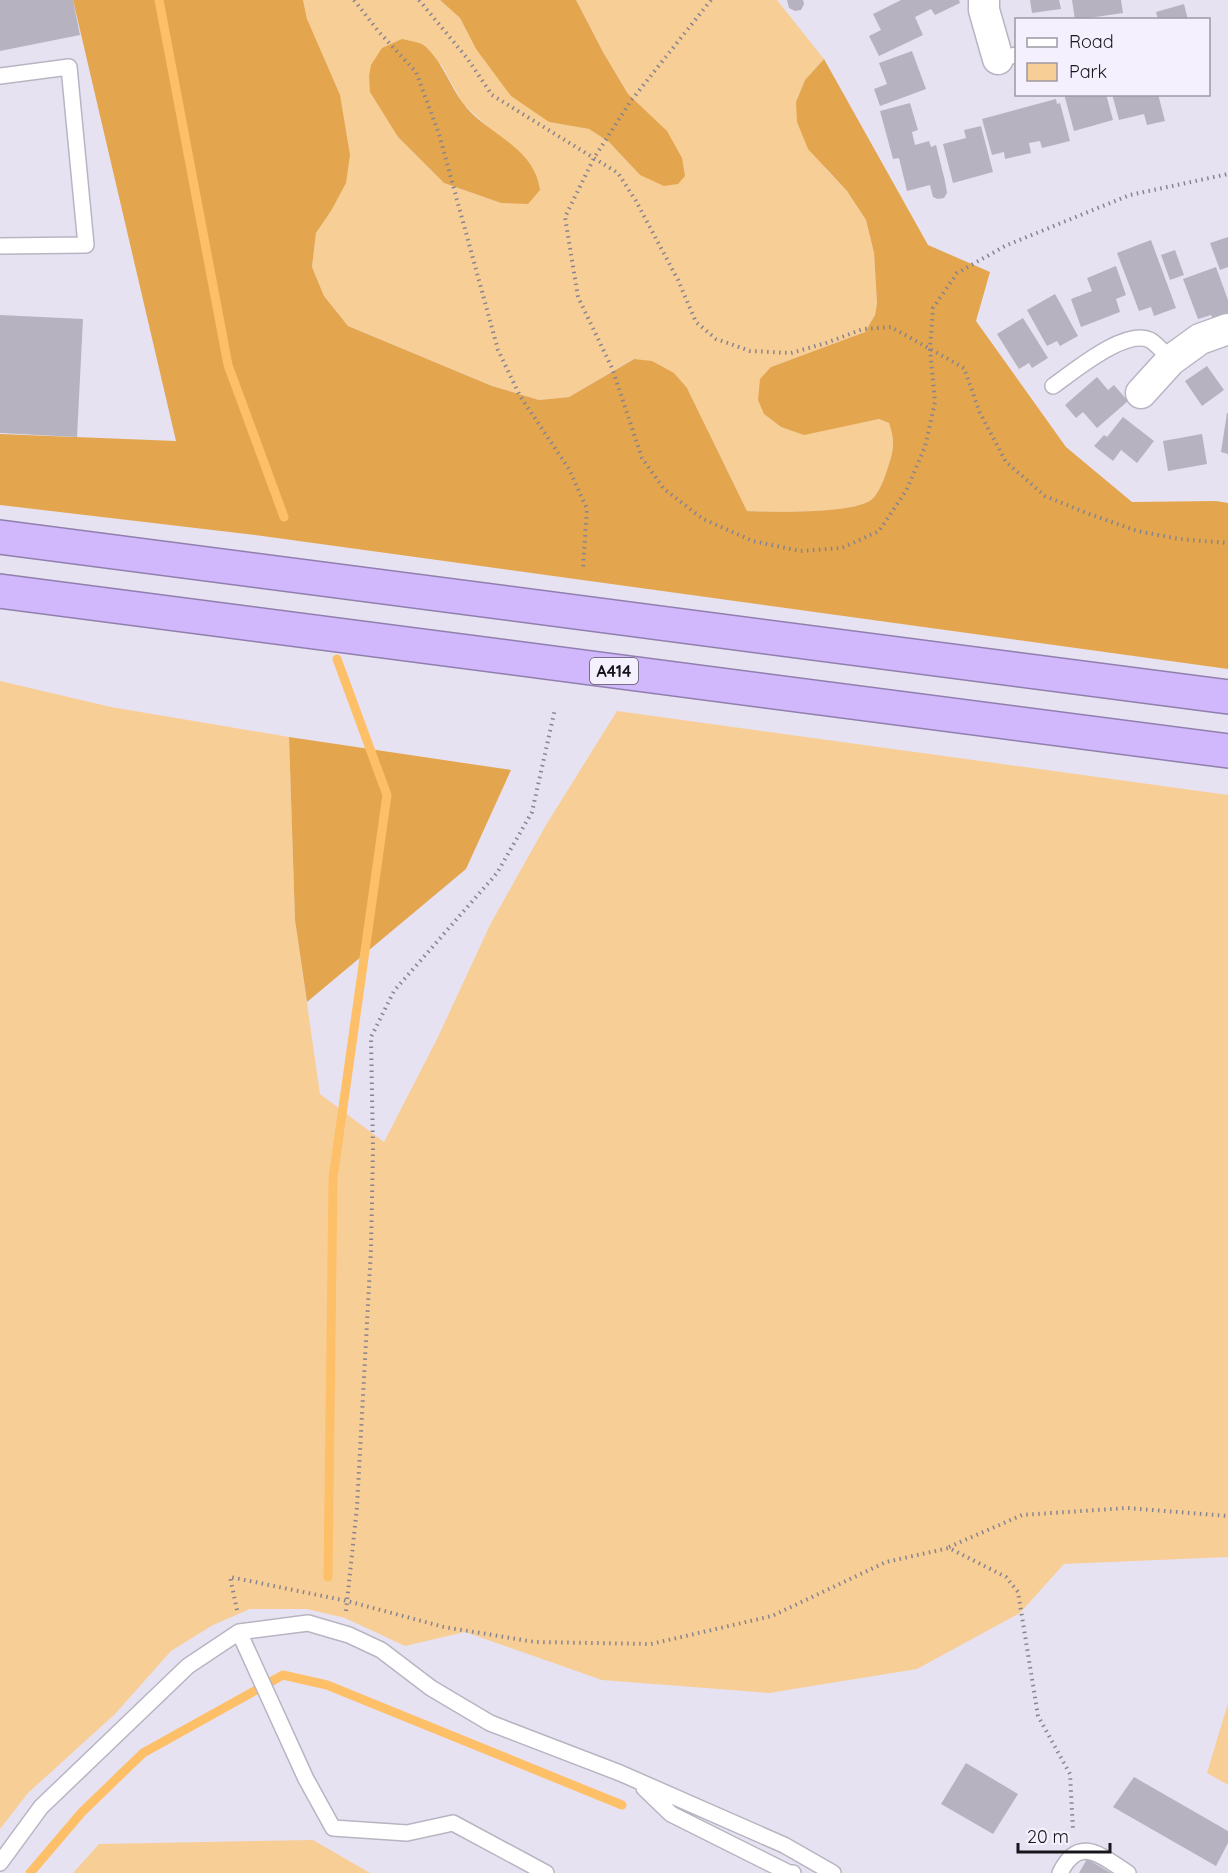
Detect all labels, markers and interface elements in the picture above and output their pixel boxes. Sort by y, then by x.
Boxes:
legend [1015,18,1210,96]
text: Road [1069,30,1114,53]
text: Park [1069,60,1107,83]
road number: A414 [590,658,638,684]
scale bar [1018,1816,1110,1854]
text: 20 m [1027,1825,1069,1848]

